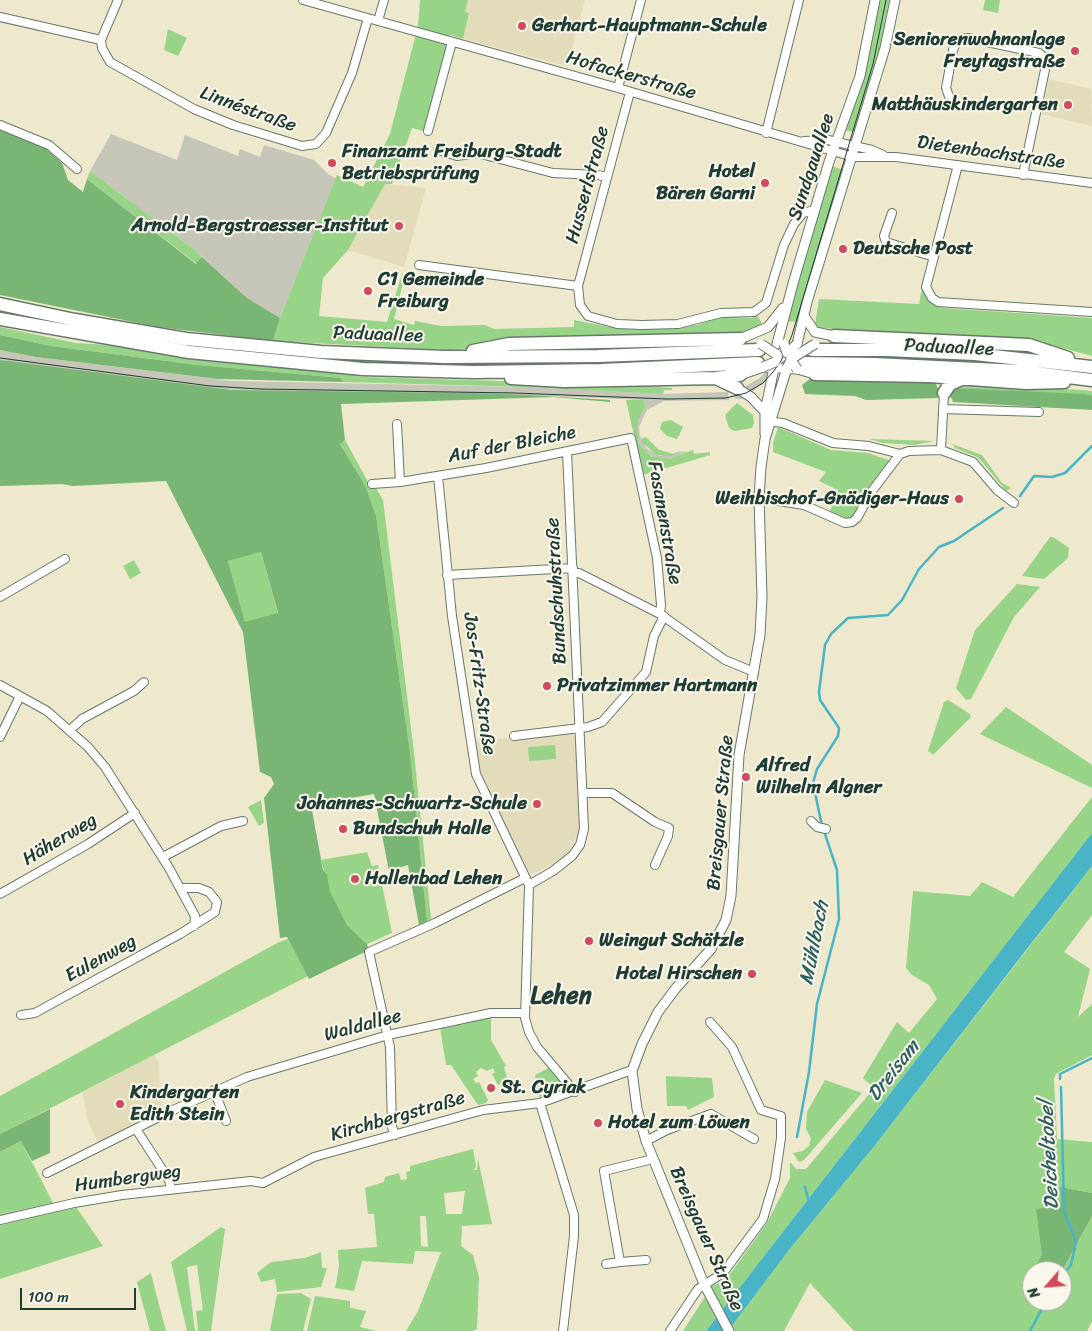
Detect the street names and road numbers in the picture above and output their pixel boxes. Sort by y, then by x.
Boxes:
street label: Hofackerstraße [563,47,699,105]
street label: Linnéstraße [197,82,299,138]
street label: Sundgauallee [784,111,840,223]
street label: Husserlstraße [561,124,615,246]
street label: Dietenbachstraße [916,131,1066,175]
street label: Paduaallee [333,322,423,348]
street label: Paduaallee [903,334,995,362]
street label: Auf der Bleiche [446,421,578,469]
street label: Fasanenstraße [642,459,686,587]
street label: Bundschuhstraße [542,517,572,665]
street label: Jos-Fritz-Straße [458,611,500,757]
street label: Breisgauer Straße [703,734,739,892]
street label: Häherweg [19,809,101,871]
street label: Eulenweg [61,930,141,988]
street label: Waldallee [322,1005,404,1047]
street label: Kirchbergstraße [328,1087,468,1147]
street label: Humbergweg [73,1160,183,1198]
street label: Breisgauer Straße [664,1163,748,1315]

